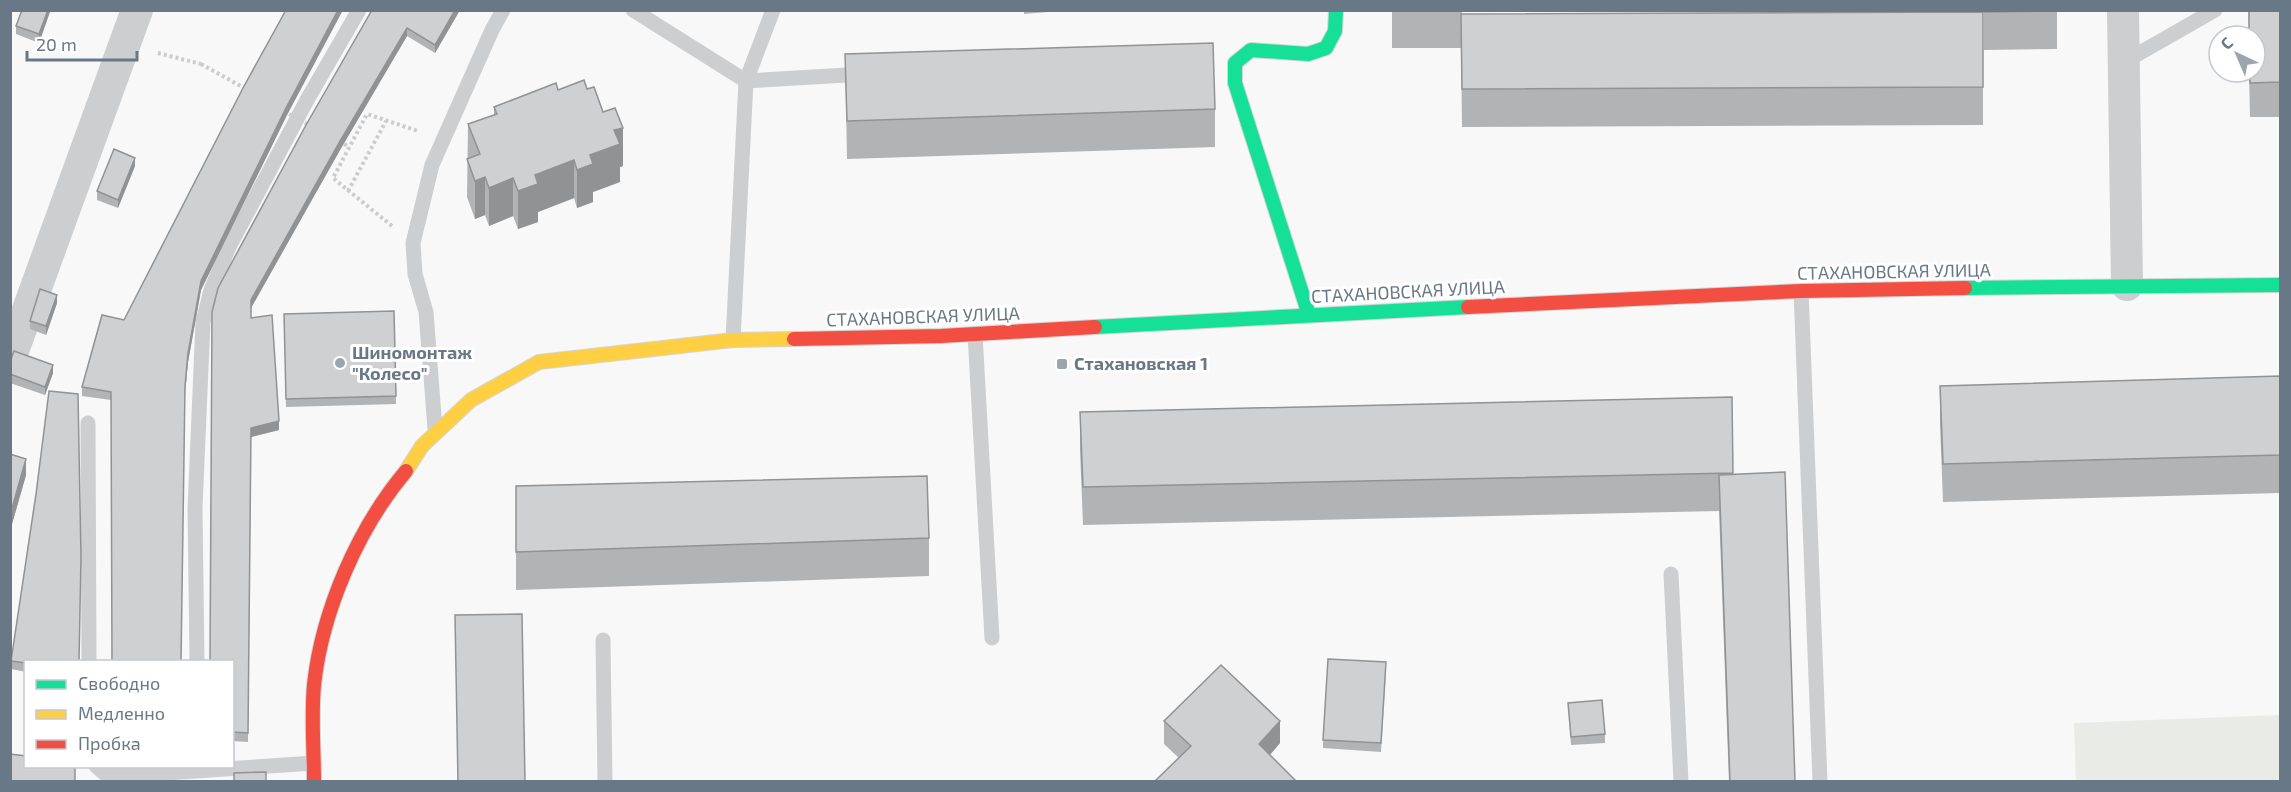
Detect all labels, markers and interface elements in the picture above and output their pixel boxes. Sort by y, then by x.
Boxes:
scale bar [27,24,136,62]
north arrow [2207,24,2267,84]
text: 20 m [36,33,77,55]
text: С [2216,33,2236,53]
street label: СТАХАНОВСКАЯ УЛИЦА [1797,258,1992,284]
street label: СТАХАНОВСКАЯ УЛИЦА [1311,275,1506,307]
street label: СТАХАНОВСКАЯ УЛИЦА [826,302,1021,330]
place label: Шиномонтаж "Колесо" [352,341,472,384]
place label: Стахановская 1 [1074,352,1208,374]
marker: Шиномонтаж "Колесо" [333,356,347,370]
marker: Стахановская 1 [1055,357,1069,371]
legend [24,660,234,768]
text: Свободно [78,672,160,694]
text: Медленно [78,702,165,724]
text: Пробка [78,732,141,754]

